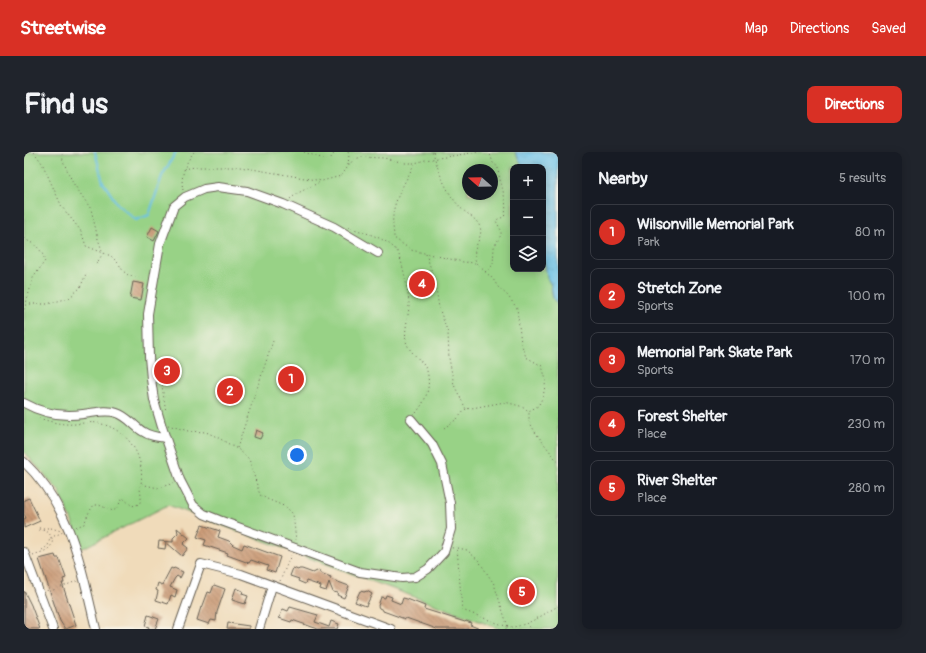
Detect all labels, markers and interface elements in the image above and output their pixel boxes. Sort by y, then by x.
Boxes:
text: Streetwise [20,16,106,40]
text: Map [745,20,768,37]
text: Directions [790,20,849,37]
text: Saved [871,20,906,37]
button: Directions [807,86,902,123]
text: Find us [24,87,108,122]
north arrow [462,164,498,200]
map controls [510,164,546,272]
button: + [510,164,546,200]
text: Nearby [598,168,647,189]
text: 5 results [839,170,886,186]
button: − [510,200,546,236]
text: Wilsonville Memorial Park [637,215,794,234]
text: 1 [609,224,615,240]
text: 80 m [855,224,885,240]
text: Park [637,234,660,250]
button: layers [510,236,546,272]
pin: 4 [409,269,435,299]
text: Stretch Zone [637,279,722,298]
text: 2 [608,288,616,304]
text: 100 m [848,288,885,304]
text: Sports [637,298,673,314]
text: Memorial Park Skate Park [637,343,792,362]
text: 3 [608,352,616,368]
text: 170 m [850,352,885,368]
pin: 3 [154,356,180,386]
text: Sports [637,362,673,378]
pin: 1 [278,364,304,394]
pin: 2 [217,376,243,406]
text: Forest Shelter [637,407,727,426]
text: 4 [608,416,616,432]
text: 230 m [848,416,885,432]
text: Place [637,426,666,442]
your location [287,445,307,465]
text: River Shelter [637,471,717,490]
text: 5 [608,480,616,496]
text: 280 m [848,480,885,496]
text: Place [637,490,666,506]
pin: 5 [509,577,535,607]

